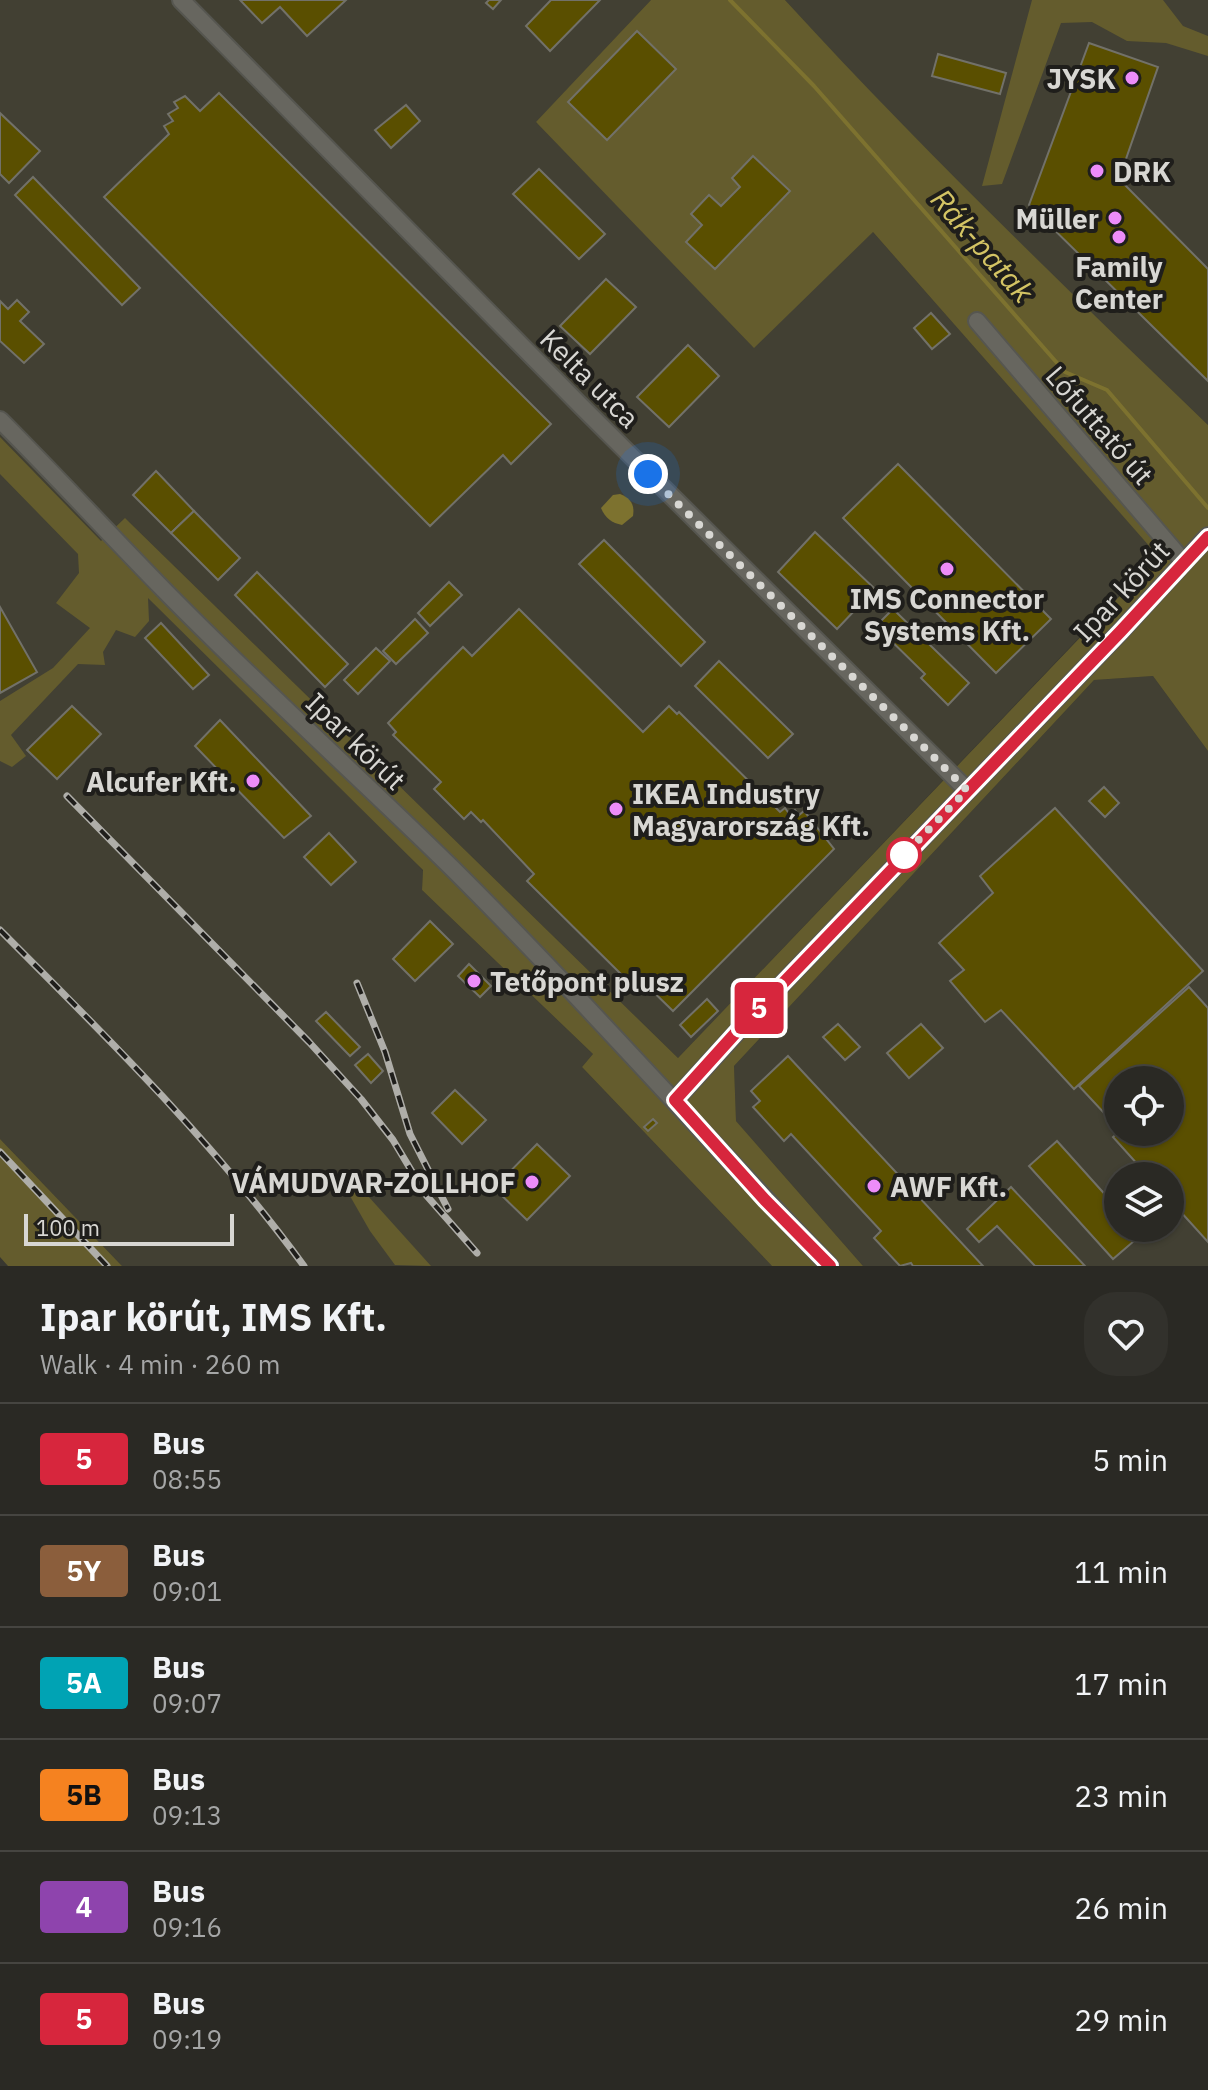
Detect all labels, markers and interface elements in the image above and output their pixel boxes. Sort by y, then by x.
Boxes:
place label: JYSK [1046,60,1117,97]
marker: JYSK [1123,69,1141,87]
place label: DRK [1113,153,1171,190]
marker: DRK [1088,162,1106,180]
water label: Rák-patak [923,180,1043,310]
place label: Müller [1016,200,1099,237]
marker: Müller [1106,209,1124,227]
marker: Family Center [1110,228,1128,246]
place label: Family Center [1075,248,1163,317]
street label: Kelta utca [532,320,648,436]
street label: Lófuttató út [1038,358,1162,492]
your location [628,454,668,494]
street label: Ipar körút [1065,533,1177,649]
marker: IMS Connector Systems Kft. [938,560,956,578]
place label: IMS Connector Systems Kft. [850,580,1044,649]
street label: Ipar körút [298,684,414,798]
place label: Alcufer Kft. [86,763,237,800]
marker: Alcufer Kft. [244,772,262,790]
place label: IKEA Industry Magyarország Kft. [632,775,870,844]
marker: IKEA Industry Magyarország Kft. [607,800,625,818]
unlabelled marker [887,838,921,872]
place label: Tetőpont plusz [490,963,684,1000]
marker: Tetőpont plusz [465,972,483,990]
line badge: 5 [733,982,785,1034]
text: 5 [751,989,767,1026]
map controls [1104,1066,1184,1242]
button: locate [1104,1066,1184,1146]
button: layers [1104,1162,1184,1242]
place label: VÁMUDVAR-ZOLLHOF [232,1164,516,1201]
place label: AWF Kft. [890,1168,1007,1205]
marker: VÁMUDVAR-ZOLLHOF [523,1173,541,1191]
marker: AWF Kft. [865,1177,883,1195]
scale bar [24,1210,234,1246]
text: 100 m [36,1213,100,1242]
text: Ipar körút, IMS Kft. [40,1292,387,1341]
button: heart [1084,1292,1168,1376]
text: Walk · 4 min · 260 m [40,1347,280,1381]
text: Bus [152,1423,205,1462]
text: 5 [76,1440,92,1477]
text: 5 min [1092,1440,1168,1479]
text: 08:55 [152,1462,222,1496]
text: Bus [152,1535,205,1574]
text: 5Y [67,1552,101,1589]
text: 11 min [1074,1552,1168,1591]
text: 09:01 [152,1574,222,1608]
text: Bus [152,1647,205,1686]
text: 5A [66,1664,102,1701]
text: 17 min [1074,1664,1168,1703]
text: 09:07 [152,1686,222,1720]
text: Bus [152,1759,205,1798]
text: 5B [66,1776,102,1813]
text: 23 min [1074,1776,1168,1815]
text: 09:13 [152,1798,222,1832]
text: Bus [152,1871,205,1910]
text: 4 [76,1888,92,1925]
text: 26 min [1074,1888,1168,1927]
text: 09:16 [152,1910,222,1944]
text: Bus [152,1983,205,2022]
text: 5 [76,2000,92,2037]
text: 29 min [1074,2000,1168,2039]
text: 09:19 [152,2022,222,2056]

